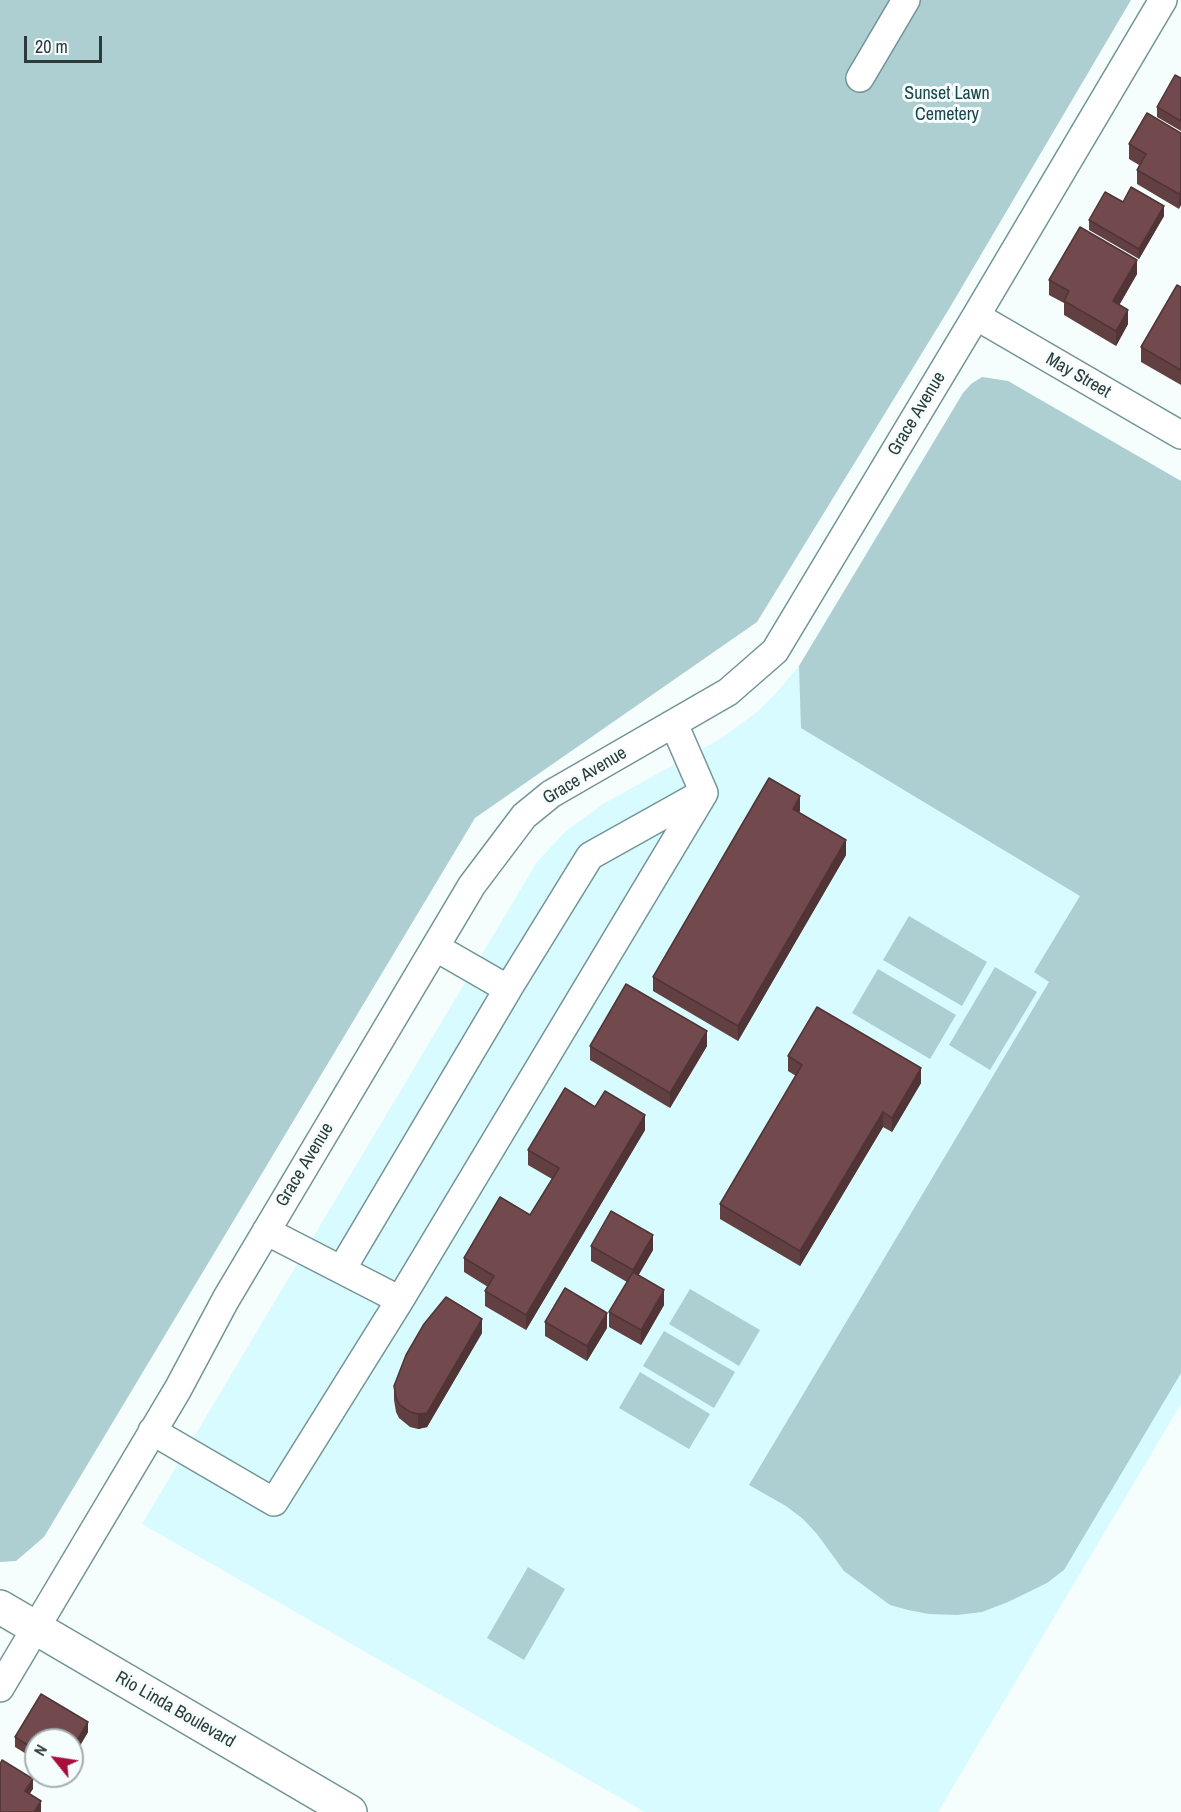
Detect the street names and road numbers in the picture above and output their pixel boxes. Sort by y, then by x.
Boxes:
street label: May Street [1042,349,1114,403]
street label: Grace Avenue [884,368,950,460]
street label: Grace Avenue [539,743,631,809]
street label: Grace Avenue [272,1119,338,1211]
street label: Rio Linda Boulevard [111,1667,239,1753]

